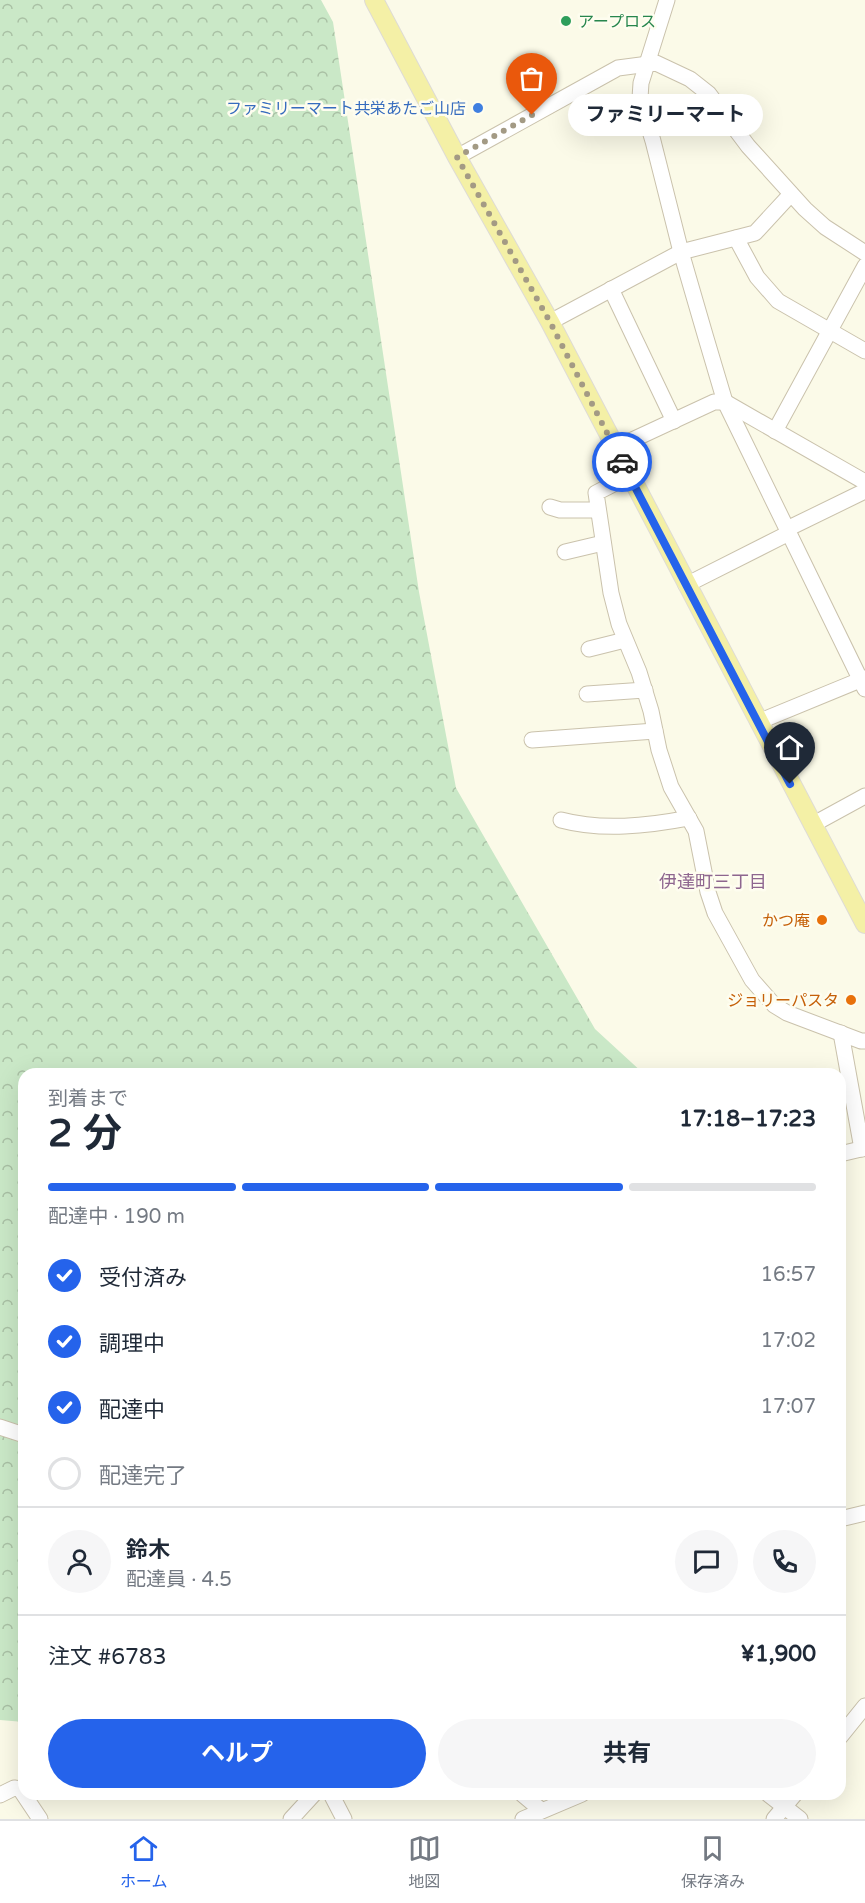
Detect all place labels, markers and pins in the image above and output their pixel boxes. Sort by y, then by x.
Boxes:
place label: アープロス [578,12,656,32]
marker: アープロス [559,14,573,28]
pin [506,53,557,115]
callout: ファミリーマート [568,94,763,136]
place label: ファミリーマート共栄あたご山店 [226,99,466,119]
marker: ファミリーマート共栄あたご山店 [471,101,485,115]
pin [764,722,815,784]
place label: かつ庵 [762,911,810,931]
marker: かつ庵 [815,913,829,927]
place label: ジョリーパスタ [727,991,839,1011]
marker: ジョリーパスタ [844,993,858,1007]

